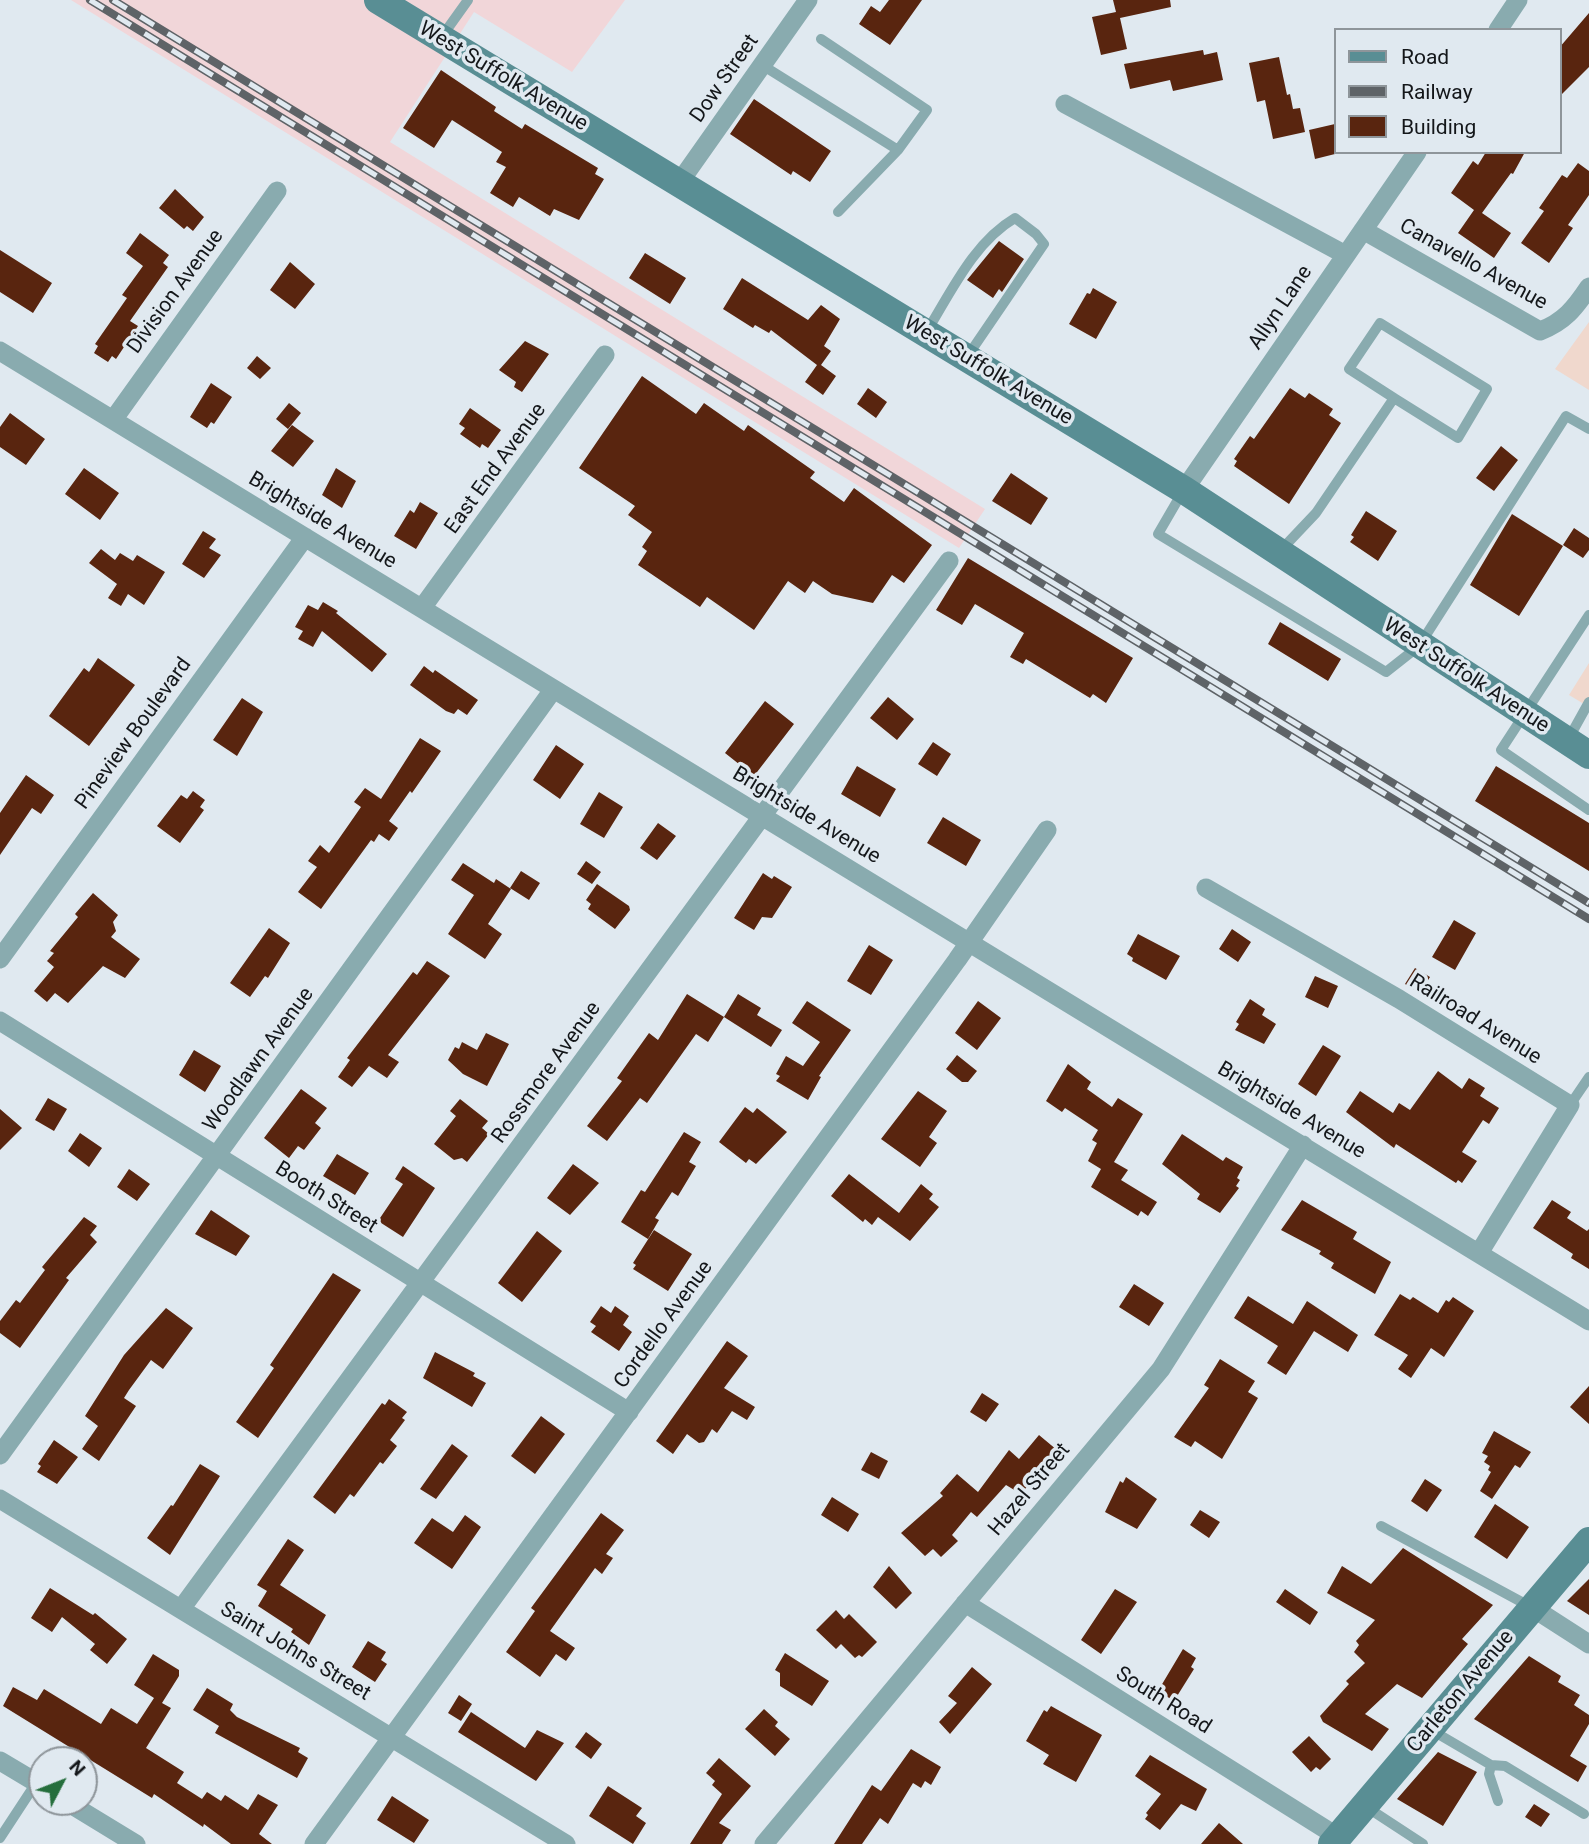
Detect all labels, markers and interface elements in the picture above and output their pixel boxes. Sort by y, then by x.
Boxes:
street label: West Suffolk Avenue [414,17,592,137]
legend [1334,28,1561,154]
street label: Dow Street [685,30,765,128]
text: Road [1401,45,1449,69]
text: Railway [1401,80,1473,104]
text: Building [1401,115,1476,139]
street label: Canavello Avenue [1395,214,1551,316]
street label: Division Avenue [122,225,230,359]
street label: Allyn Lane [1244,261,1318,355]
street label: West Suffolk Avenue [899,311,1077,431]
street label: East End Avenue [440,399,552,539]
street label: Brightside Avenue [243,467,401,575]
street label: West Suffolk Avenue [1378,613,1554,739]
street label: Pineview Boulevard [71,653,197,815]
street label: Brightside Avenue [727,762,885,870]
street label: Railroad Avenue [1404,969,1546,1071]
street label: Woodlawn Avenue [198,983,320,1137]
street label: Rossmore Avenue [487,997,607,1149]
street label: Brightside Avenue [1212,1057,1370,1165]
street label: Booth Street [270,1157,382,1239]
street label: Cordello Avenue [609,1256,719,1394]
street label: Hazel Street [984,1438,1076,1542]
street label: Saint Johns Street [215,1597,375,1707]
street label: Carleton Avenue [1402,1625,1520,1759]
street label: South Road [1111,1662,1215,1740]
north arrow [28,1746,98,1816]
text: N [64,1755,91,1781]

